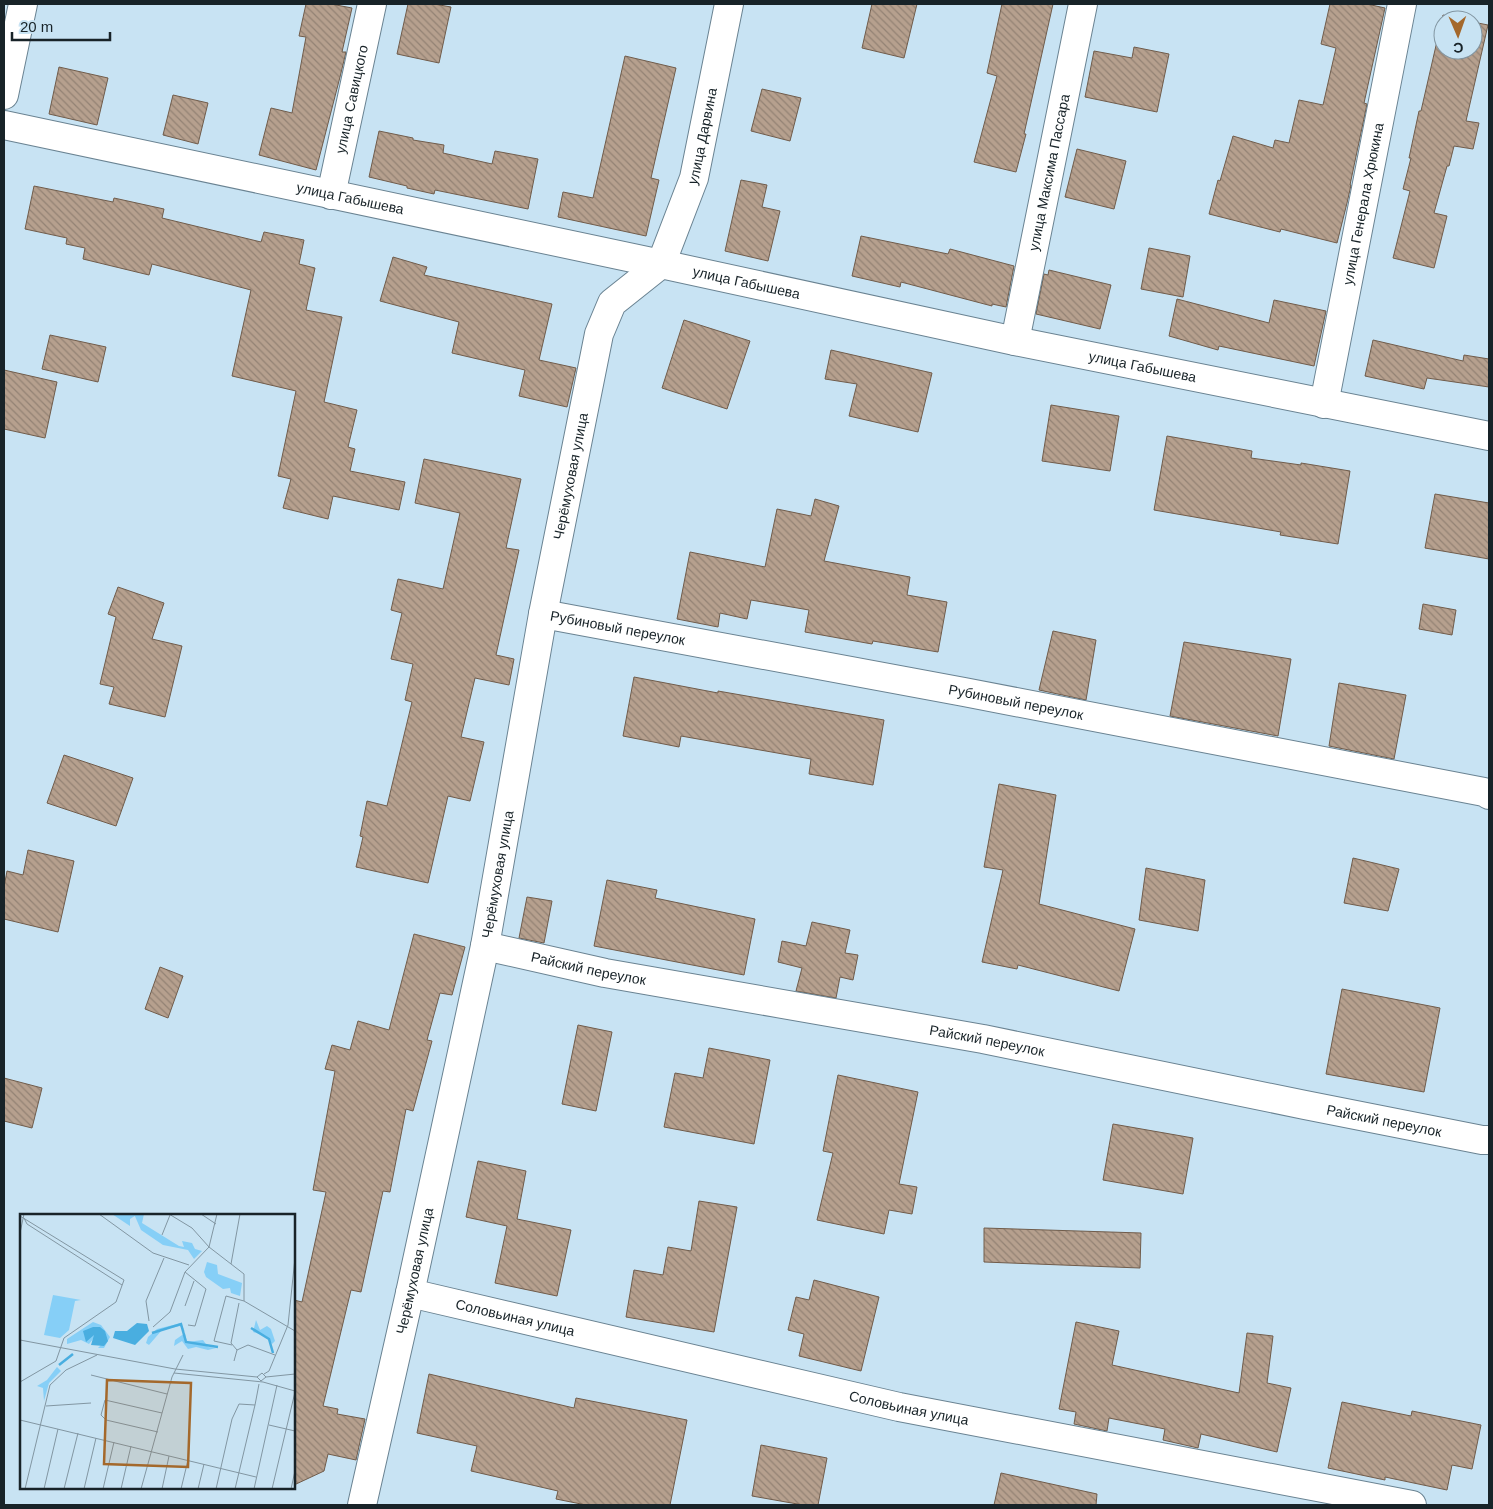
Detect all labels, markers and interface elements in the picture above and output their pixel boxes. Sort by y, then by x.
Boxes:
scale bar [12,10,110,42]
north arrow [1433,10,1483,60]
text: 20 m [20,18,53,35]
text: С [1453,40,1464,56]
street label: улица Савицкого [332,43,371,155]
street label: улица Дарвина [684,86,720,187]
street label: улица Максима Пассара [1025,92,1073,252]
street label: улица Генерала Хрюкина [1339,121,1387,286]
street label: улица Габышева [295,179,406,217]
street label: улица Габышева [691,263,802,302]
street label: улица Габышева [1088,348,1198,385]
street label: Черёмуховая улица [550,411,591,541]
street label: Рубиновый переулок [549,608,687,648]
street label: Рубиновый переулок [947,681,1085,723]
street label: Черёмуховая улица [478,809,517,940]
street label: Райский переулок [530,949,648,988]
street label: Райский переулок [928,1022,1047,1060]
street label: Райский переулок [1325,1101,1444,1140]
street label: Черёмуховая улица [393,1206,436,1336]
inset map [20,1214,295,1489]
street label: Соловьиная улица [454,1296,577,1339]
street label: Соловьиная улица [847,1388,970,1428]

